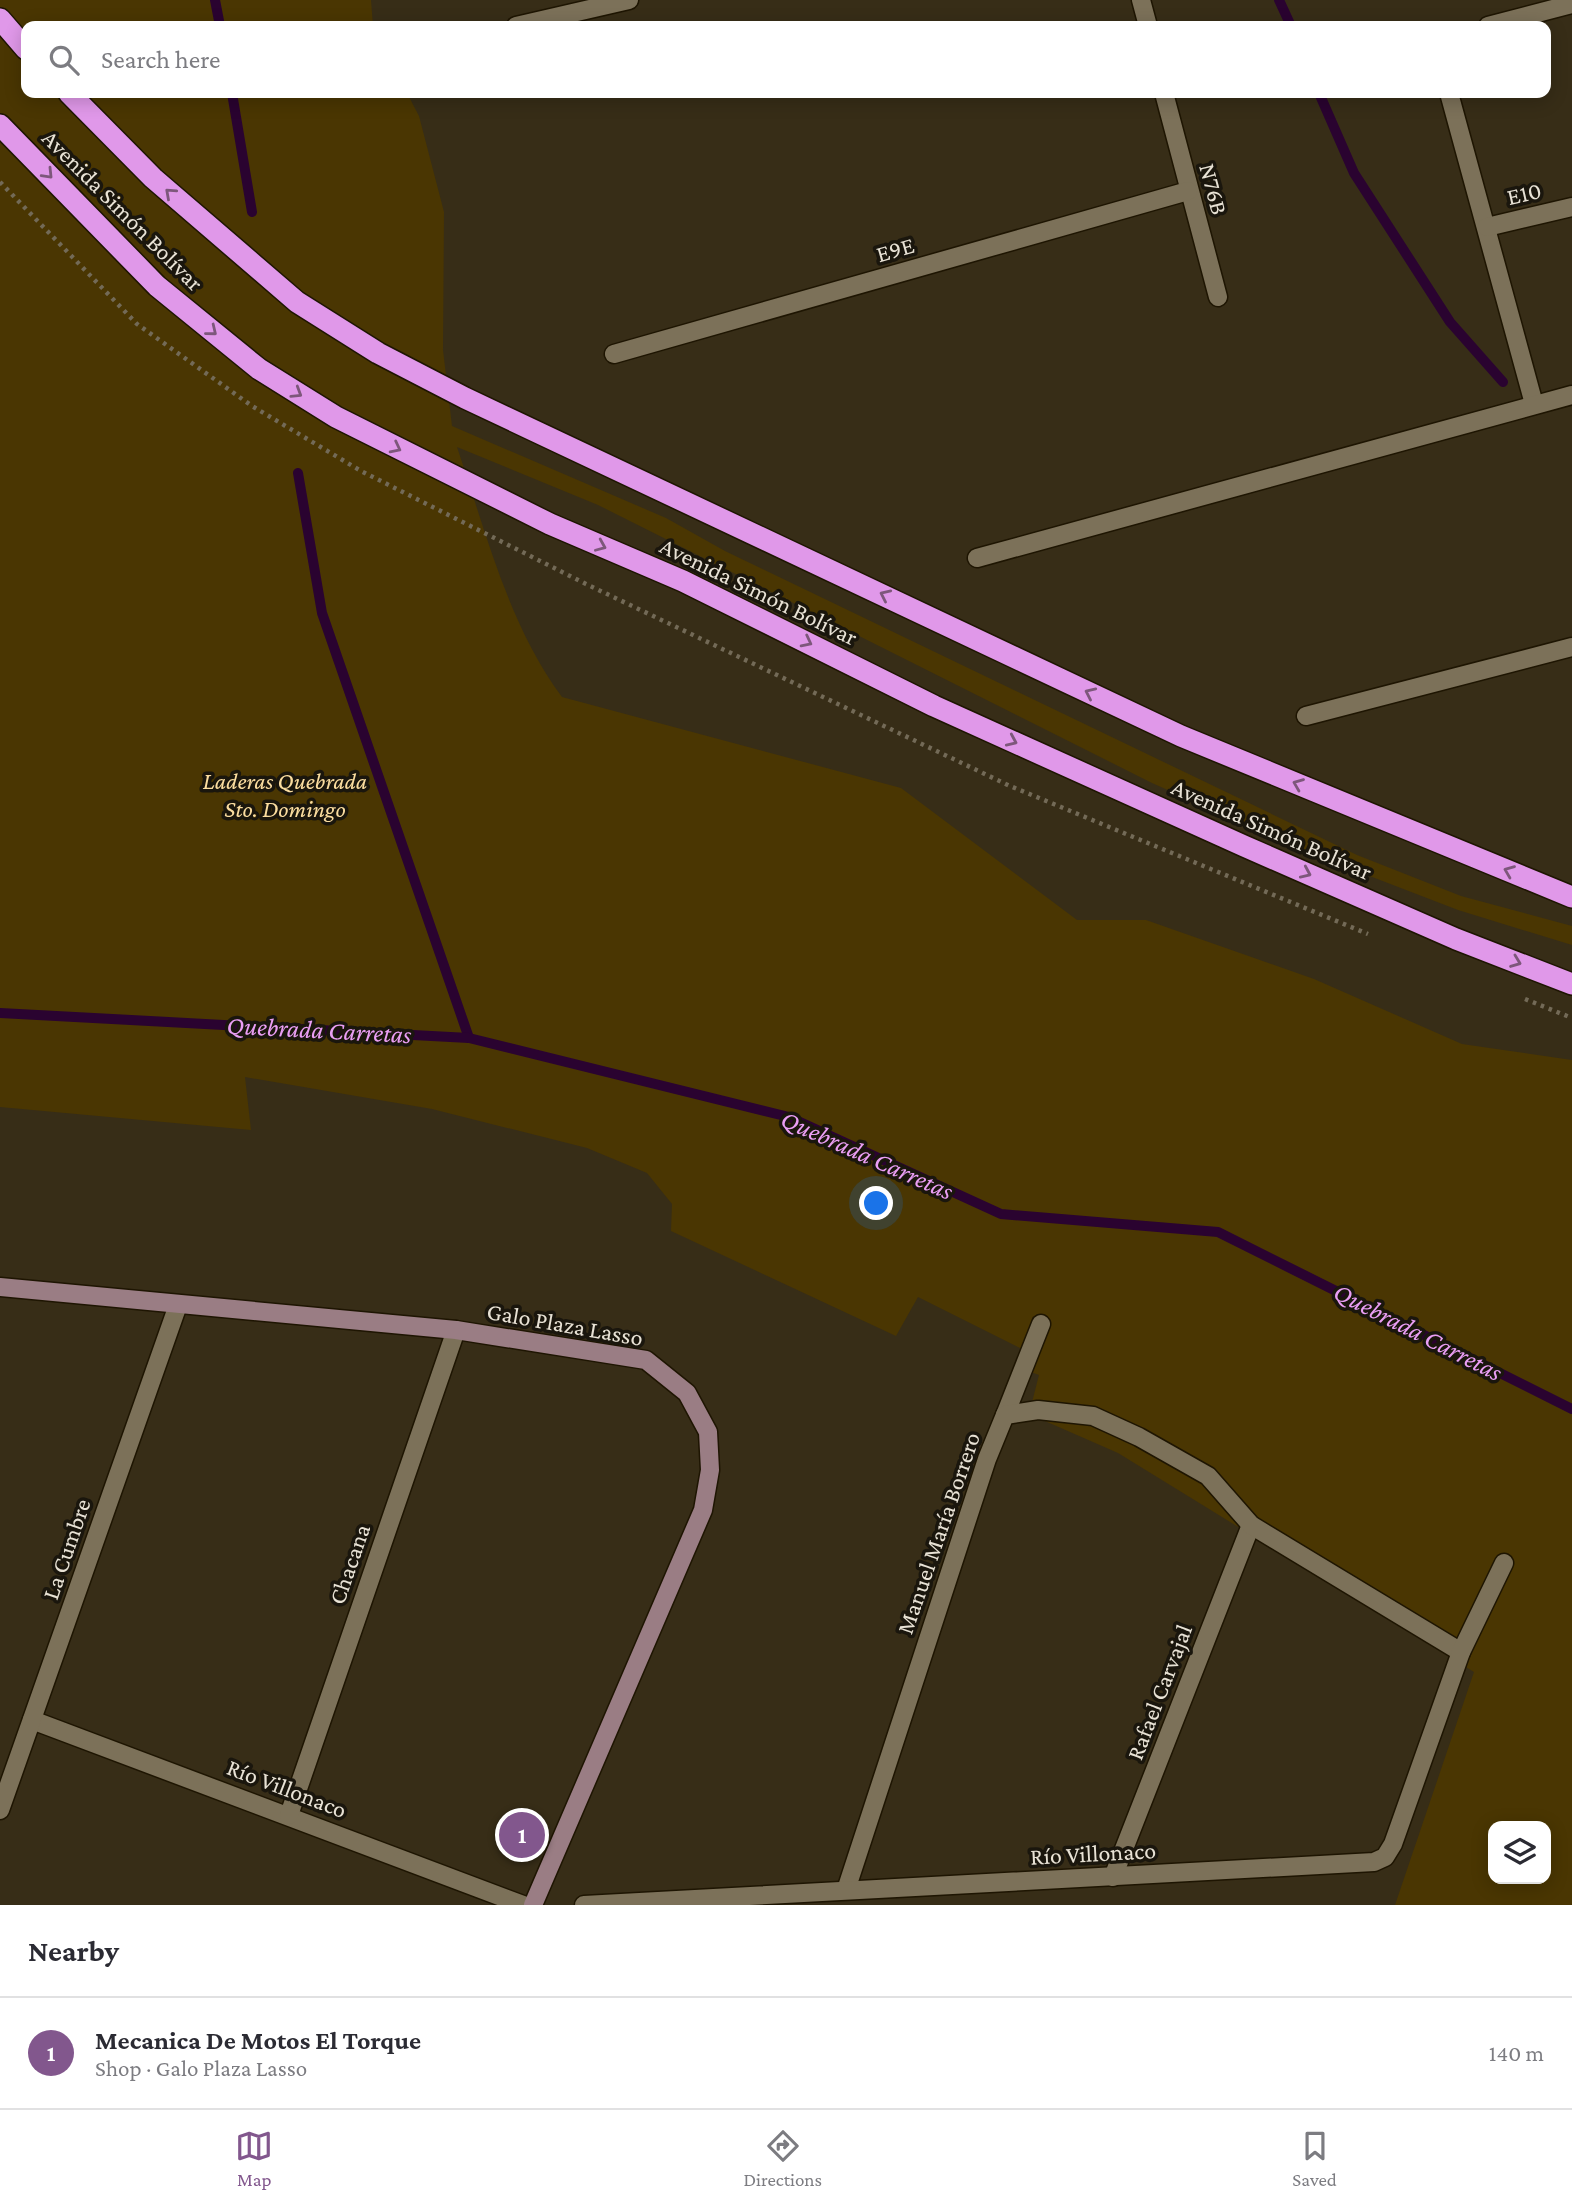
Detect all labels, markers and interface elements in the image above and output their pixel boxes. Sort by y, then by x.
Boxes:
search box [21,21,1551,98]
icon: search [45,41,83,79]
text: Search here [101,45,220,74]
street label: Avenida Simón Bolívar [37,124,209,296]
street label: N76B [1194,160,1234,218]
one-way arrow [39,165,52,178]
street label: E10 [1504,176,1544,210]
one-way arrow [165,189,178,202]
street label: E9E [873,231,917,267]
one-way arrow [204,322,216,335]
one-way arrow [290,385,303,398]
one-way arrow [389,440,401,453]
street label: Avenida Simón Bolívar [656,531,862,651]
one-way arrow [594,538,606,552]
one-way arrow [880,590,892,604]
one-way arrow [800,634,812,648]
one-way arrow [1085,687,1097,701]
one-way arrow [1005,733,1017,747]
park label: Laderas Quebrada Sto. Domingo [203,767,367,822]
street label: Avenida Simón Bolívar [1168,773,1377,885]
one-way arrow [1293,779,1305,793]
one-way arrow [1299,865,1311,879]
one-way arrow [1504,865,1516,879]
one-way arrow [1509,953,1521,967]
water label: Quebrada Carretas [226,1011,412,1049]
water label: Quebrada Carretas [777,1104,957,1206]
your location [859,1186,893,1220]
water label: Quebrada Carretas [1329,1277,1507,1387]
street label: Galo Plaza Lasso [485,1297,645,1351]
street label: Manuel María Borrero [891,1429,985,1637]
street label: La Cumbre [36,1495,96,1603]
street label: Chacana [323,1520,375,1608]
street label: Rafael Carvajal [1121,1621,1197,1763]
street label: Río Villonaco [223,1753,351,1823]
pin: 1 [499,1809,545,1861]
map controls [1488,1821,1551,1884]
button: layers [1488,1821,1551,1884]
street label: Río Villonaco [1029,1836,1157,1870]
text: Nearby [28,1934,119,1967]
text: Mecanica De Motos El Torque [95,2026,421,2055]
text: 1 [47,2040,55,2066]
text: 140 m [1489,2040,1544,2066]
text: Shop · Galo Plaza Lasso [95,2055,307,2081]
tab: Map [235,2127,273,2190]
tab: Directions [743,2127,822,2190]
tab: Saved [1292,2127,1337,2190]

